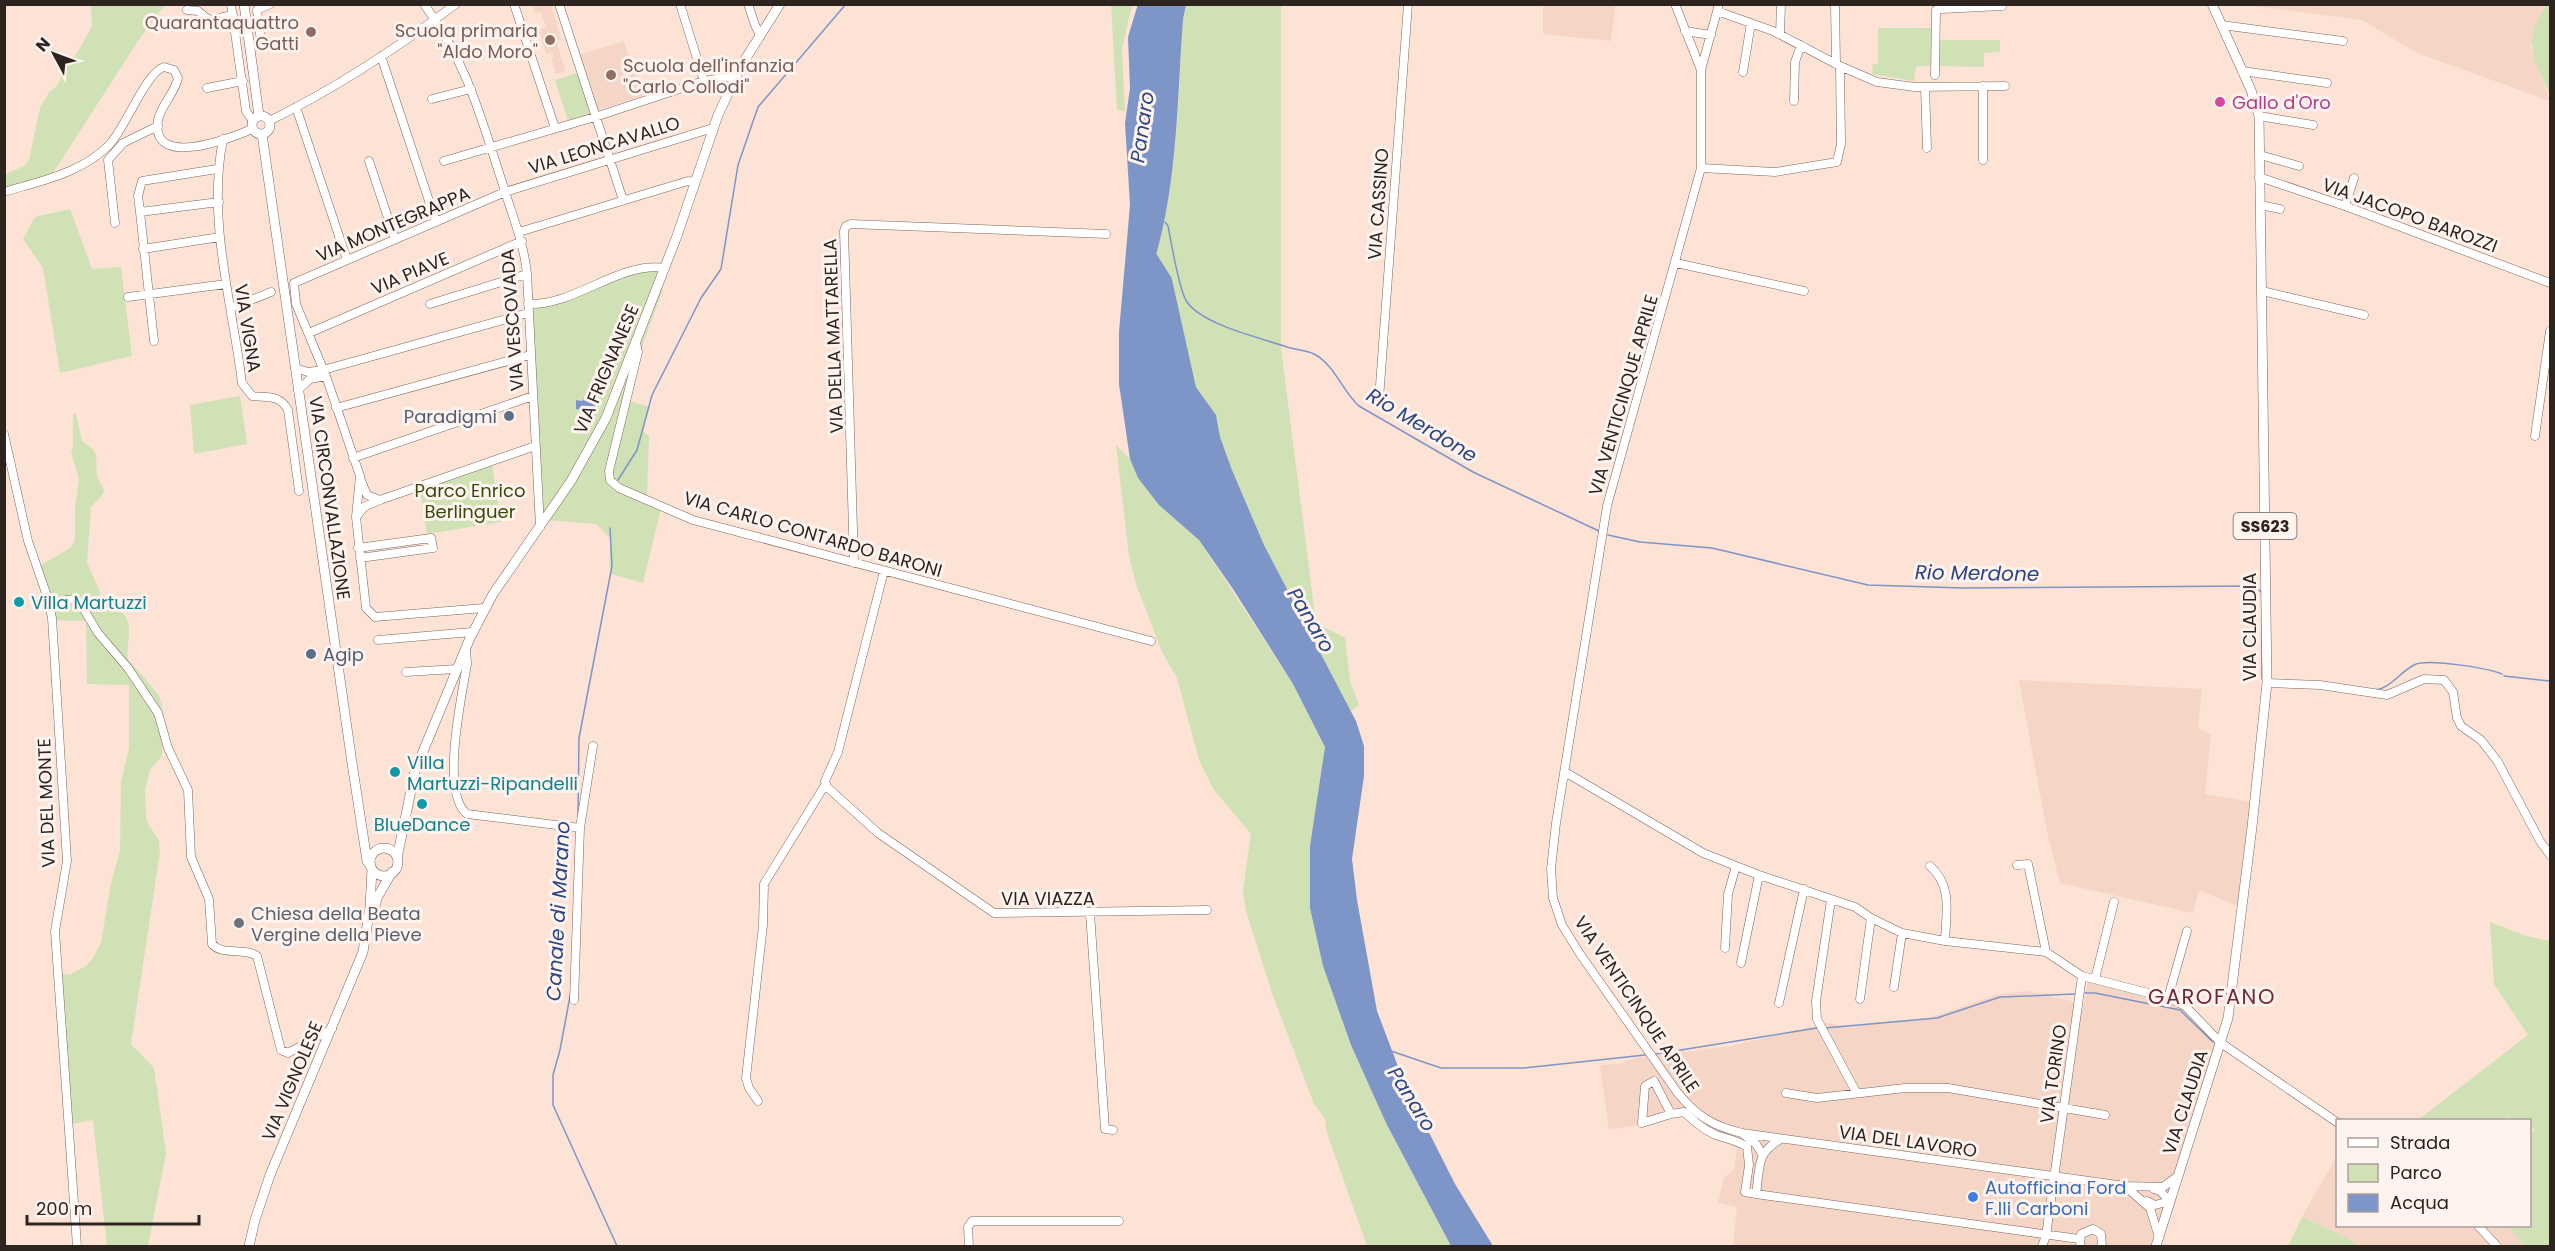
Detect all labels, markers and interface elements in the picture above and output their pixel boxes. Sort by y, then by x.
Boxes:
place label: Quarantaquattro Gatti [145,10,299,56]
place label: Scuola primaria "Aldo Moro" [395,18,538,64]
north arrow [24,24,84,84]
marker: Quarantaquattro Gatti [304,25,318,39]
text: N [30,32,56,57]
marker: Scuola primaria "Aldo Moro" [543,33,557,47]
place label: Scuola dell'infanzia "Carlo Collodi" [623,53,794,99]
marker: Scuola dell'infanzia "Carlo Collodi" [604,68,618,82]
water label: Panaro [1123,90,1161,164]
place label: Gallo d'Oro [2232,90,2331,115]
marker: Gallo d'Oro [2213,95,2227,109]
street label: VIA LEONCAVALLO [525,110,683,180]
street label: VIA CASSINO [1362,147,1394,261]
street label: VIA JACOPO BAROZZI [2319,172,2501,258]
street label: VIA MONTEGRAPPA [312,180,474,268]
street label: VIA DELLA MATTARELLA [817,238,849,434]
street label: VIA PIAVE [367,245,453,301]
street label: VIA VESCOVADA [495,248,529,392]
street label: VIA VIGNA [229,282,267,374]
street label: VIA VENTICINQUE APRILE [1582,292,1664,498]
street label: VIA FRIGNANESE [567,300,645,438]
water label: Rio Merdone [1361,381,1483,469]
street label: VIA CIRCONVALLAZIONE [303,394,357,602]
place label: Paradigmi [404,404,497,429]
marker: Paradigmi [502,409,516,423]
park label: Parco Enrico Berlinguer [415,478,525,524]
street label: VIA CARLO CONTARDO BARONI [681,485,945,583]
road number: SS623 [2234,513,2296,539]
water label: Rio Merdone [1915,558,2039,588]
street label: VIA CLAUDIA [2237,573,2262,681]
water label: Panaro [1281,582,1341,658]
place label: Villa Martuzzi [31,590,147,615]
marker: Villa Martuzzi [12,595,26,609]
place label: Agip [323,642,364,667]
marker: Agip [304,647,318,661]
street label: VIA DEL MONTE [31,738,61,868]
place label: Villa Martuzzi-Ripandelli [407,750,578,796]
marker: Villa Martuzzi-Ripandelli [388,765,402,779]
marker: BlueDance [415,797,429,811]
place label: BlueDance [374,812,470,837]
water label: Canale di Marano [539,820,577,1002]
street label: VIA VIAZZA [1001,886,1095,911]
place label: Chiesa della Beata Vergine della Pieve [251,901,422,947]
street label: VIA VENTICINQUE APRILE [1568,911,1706,1097]
marker: Chiesa della Beata Vergine della Pieve [232,916,246,930]
district label: GAROFANO [2148,982,2276,1011]
street label: VIA VIGNOLESE [256,1017,328,1145]
street label: VIA TORINO [2034,1023,2072,1125]
street label: VIA CLAUDIA [2156,1046,2214,1158]
water label: Panaro [1381,1061,1443,1137]
street label: VIA DEL LAVORO [1837,1119,1979,1163]
legend [2336,1119,2531,1227]
text: Strada [2390,1130,2450,1155]
text: Parco [2390,1160,2442,1185]
place label: Autofficina Ford F.lli Carboni [1985,1175,2126,1221]
scale bar [27,1188,200,1226]
marker: Autofficina Ford F.lli Carboni [1966,1190,1980,1204]
text: Acqua [2390,1190,2449,1215]
text: 200 m [36,1196,92,1221]

